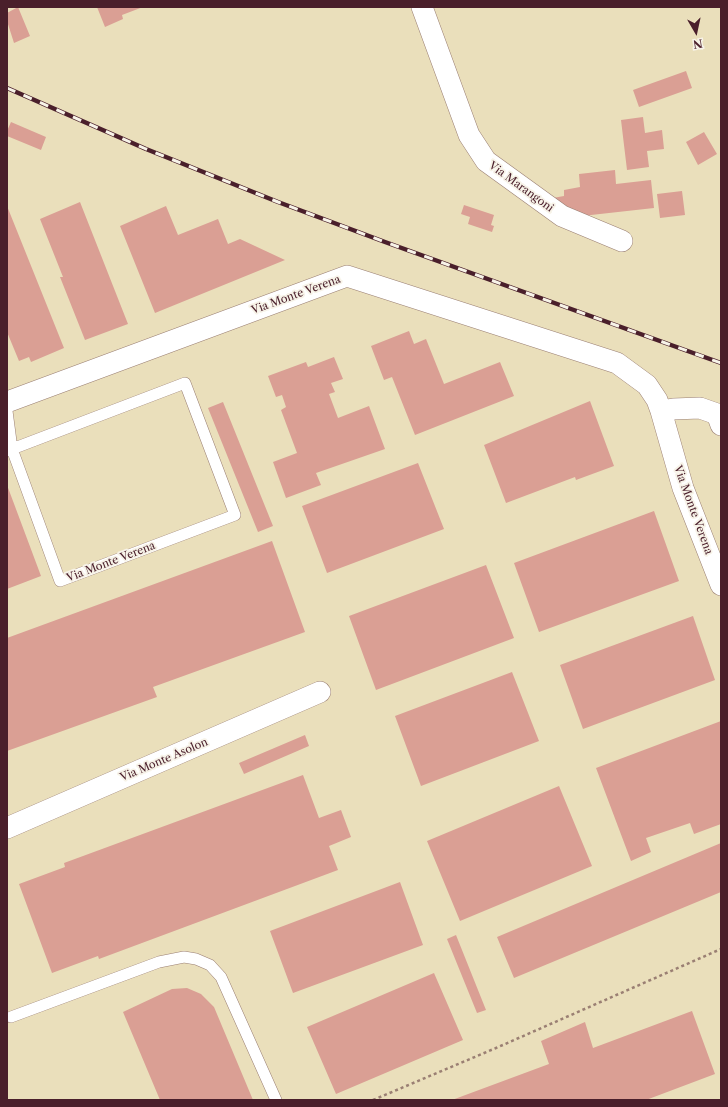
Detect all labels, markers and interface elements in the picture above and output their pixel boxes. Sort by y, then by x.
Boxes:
north arrow [676,12,716,52]
text: N [692,36,704,52]
street label: Via Marangoni [486,159,556,215]
street label: Via Monte Verena [250,273,342,317]
street label: Via Monte Verena [671,464,715,556]
street label: Via Monte Verena [65,539,157,585]
street label: Via Monte Asolon [118,736,210,784]

